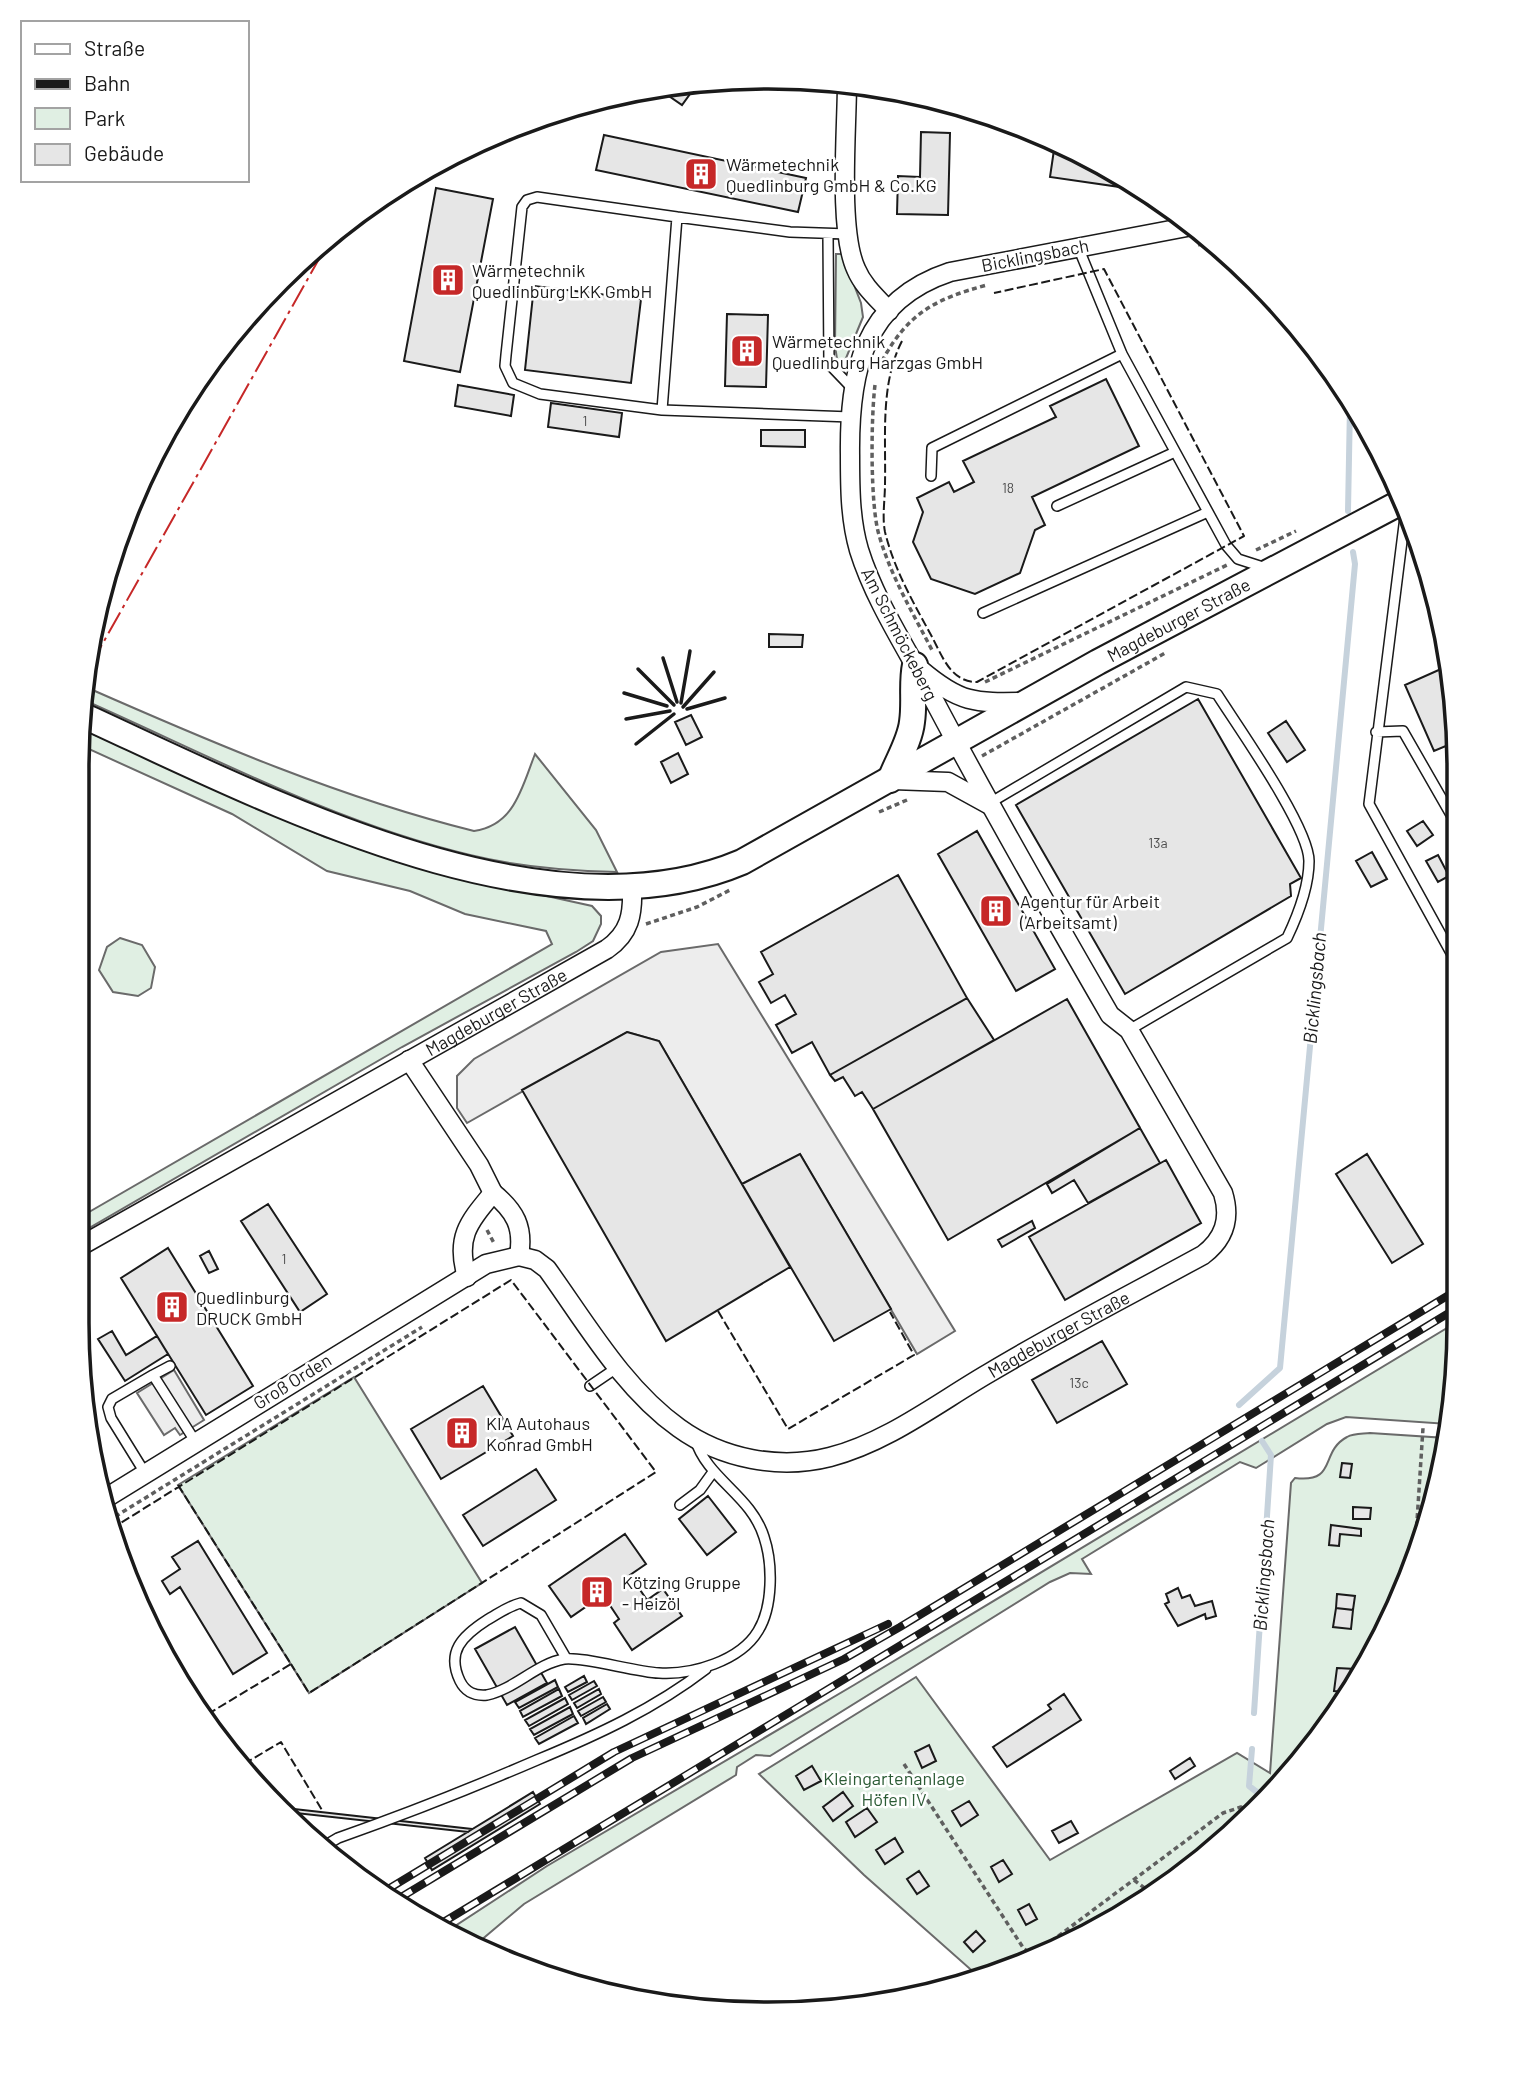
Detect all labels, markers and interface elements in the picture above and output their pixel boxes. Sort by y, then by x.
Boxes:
legend [21,21,248,182]
text: Straße [84,35,145,60]
text: Bahn [84,70,130,95]
text: Park [84,105,125,130]
text: Gebäude [84,140,164,165]
place label: Wärmetechnik Quedlinburg GmbH & Co.KG [726,153,937,196]
building icon: Wärmetechnik Quedlinburg GmbH & Co.KG [682,155,720,193]
street label: Bicklingsbach [979,234,1091,276]
place label: Wärmetechnik Quedlinburg LKK GmbH [472,259,652,302]
building icon: Wärmetechnik Quedlinburg LKK GmbH [429,261,467,299]
place label: Wärmetechnik Quedlinburg Harzgas GmbH [772,330,983,373]
building icon: Wärmetechnik Quedlinburg Harzgas GmbH [728,332,766,370]
house number: 1 [583,412,587,429]
house number: 18 [1002,479,1014,496]
street label: Am Schmöckeberg [857,564,943,704]
street label: Magdeburger Straße [1103,573,1254,666]
house number: 13a [1148,834,1168,851]
place label: Agentur für Arbeit (Arbeitsamt) [1019,890,1160,933]
building icon: Agentur für Arbeit (Arbeitsamt) [977,892,1015,930]
water label: Bicklingsbach [1298,931,1330,1045]
street label: Magdeburger Straße [421,963,571,1060]
house number: 1 [282,1250,286,1267]
place label: Quedlinburg DRUCK GmbH [196,1286,303,1329]
street label: Magdeburger Straße [984,1286,1133,1382]
building icon: Quedlinburg DRUCK GmbH [153,1288,191,1326]
street label: Groß Orden [249,1348,335,1414]
house number: 13c [1069,1374,1089,1391]
place label: KIA Autohaus Konrad GmbH [486,1412,593,1455]
building icon: KIA Autohaus Konrad GmbH [443,1414,481,1452]
water label: Bicklingsbach [1248,1518,1278,1632]
place label: Kötzing Gruppe - Heizöl [622,1571,741,1614]
building icon: Kötzing Gruppe - Heizöl [578,1573,616,1611]
park label: Kleingartenanlage Höfen IV [823,1767,965,1810]

